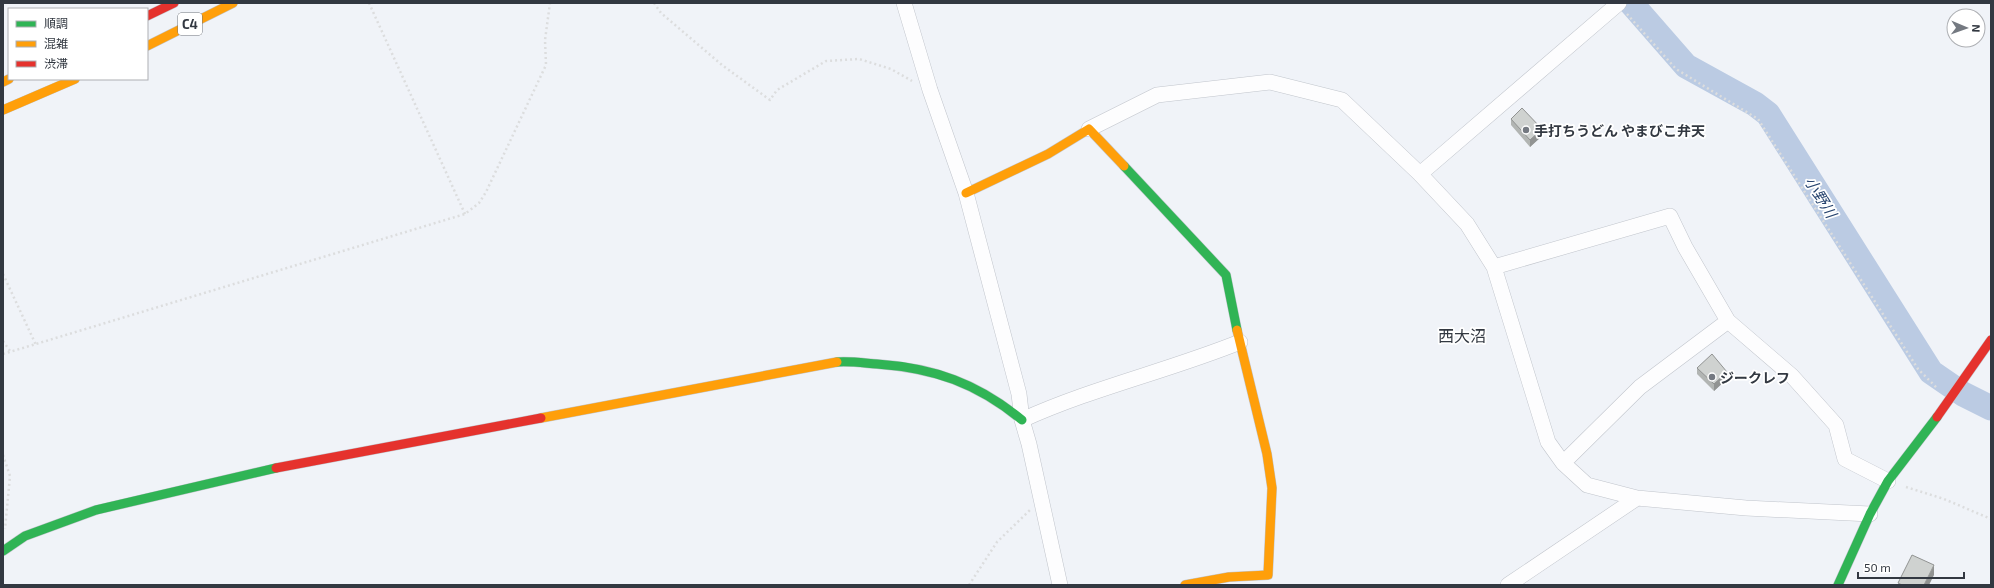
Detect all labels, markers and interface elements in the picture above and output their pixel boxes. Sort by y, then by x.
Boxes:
legend [8,8,148,80]
north arrow [1946,8,1986,48]
road number: C4 [178,13,202,35]
text: 順調 [44,16,68,30]
text: N [1970,24,1983,33]
text: 混雑 [44,36,68,50]
text: 渋滞 [44,56,68,70]
place label: 手打ちうどん やまびこ弁天 [1534,122,1705,139]
marker: 手打ちうどん やまびこ弁天 [1521,125,1531,135]
water label: 小野川 [1801,173,1842,223]
district label: 西大沼 [1438,326,1486,345]
place label: ジークレフ [1720,369,1790,386]
marker: ジークレフ [1707,372,1717,382]
scale bar [1858,554,1964,580]
text: 50 m [1864,560,1891,574]

